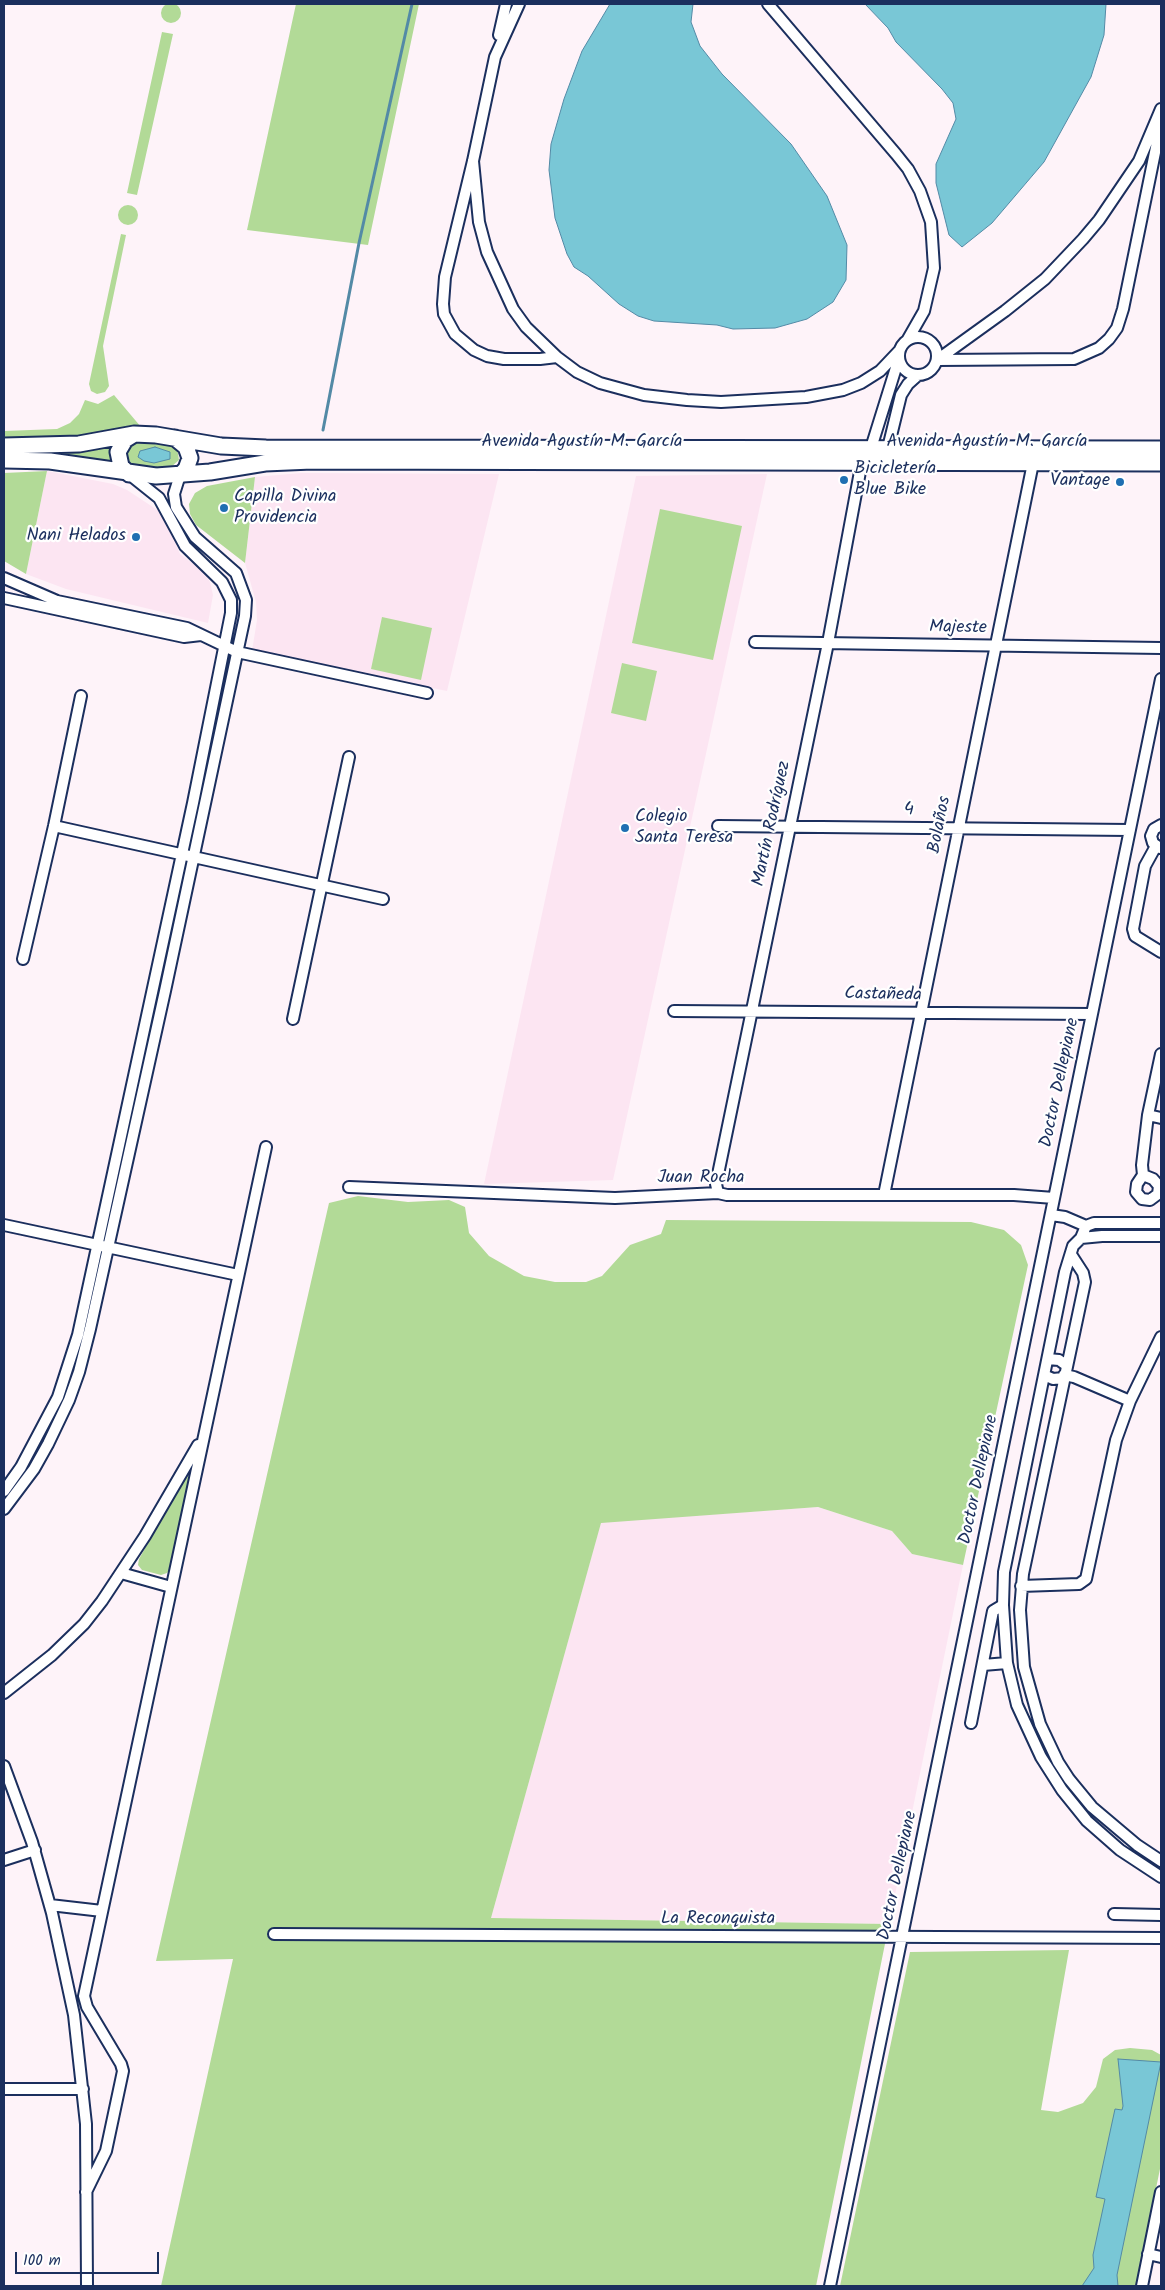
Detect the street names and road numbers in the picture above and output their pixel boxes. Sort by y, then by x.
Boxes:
street label: Avenida Agustín M. García [482,432,682,454]
street label: Avenida Agustín M. García [887,432,1087,454]
street label: Majeste [929,618,987,640]
street label: Martín Rodríguez [749,759,797,889]
street label: Bolaños [925,795,957,855]
street label: 4 [904,800,914,822]
street label: Castañeda [844,985,922,1007]
street label: Doctor Dellepiane [1037,1016,1085,1150]
street label: Juan Rocha [657,1168,745,1190]
street label: Doctor Dellepiane [956,1413,1004,1547]
street label: Doctor Dellepiane [875,1809,923,1943]
street label: La Reconquista [661,1909,775,1931]

